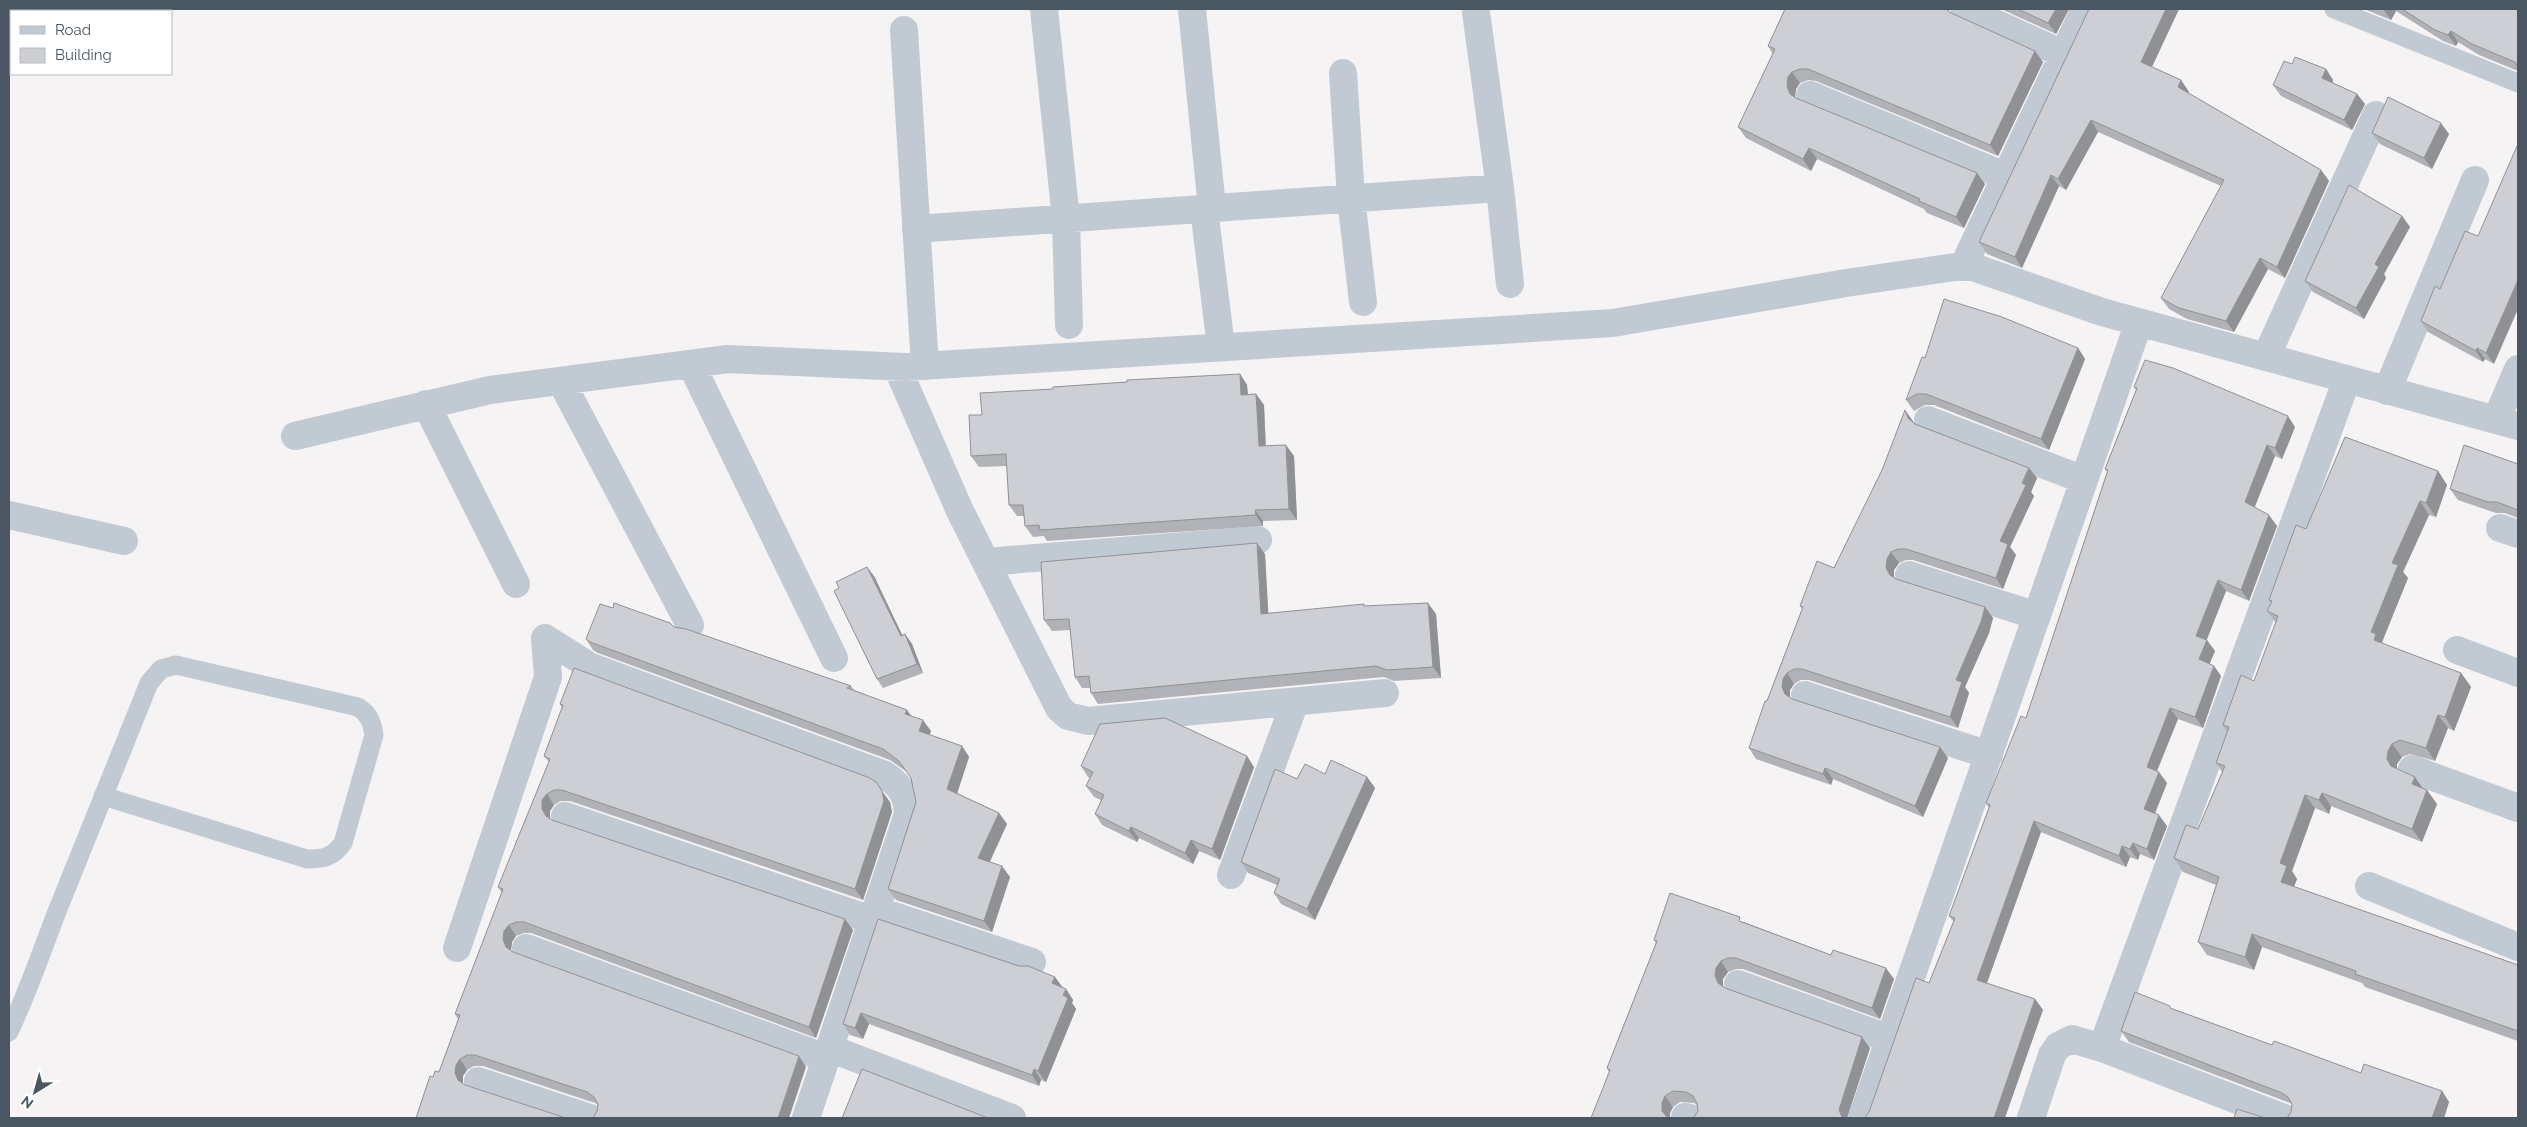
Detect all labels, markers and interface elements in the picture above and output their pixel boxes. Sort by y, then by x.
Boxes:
legend [10,10,172,75]
text: Road [55,21,91,39]
text: Building [55,46,112,64]
north arrow [10,1067,60,1117]
text: N [18,1093,36,1112]

